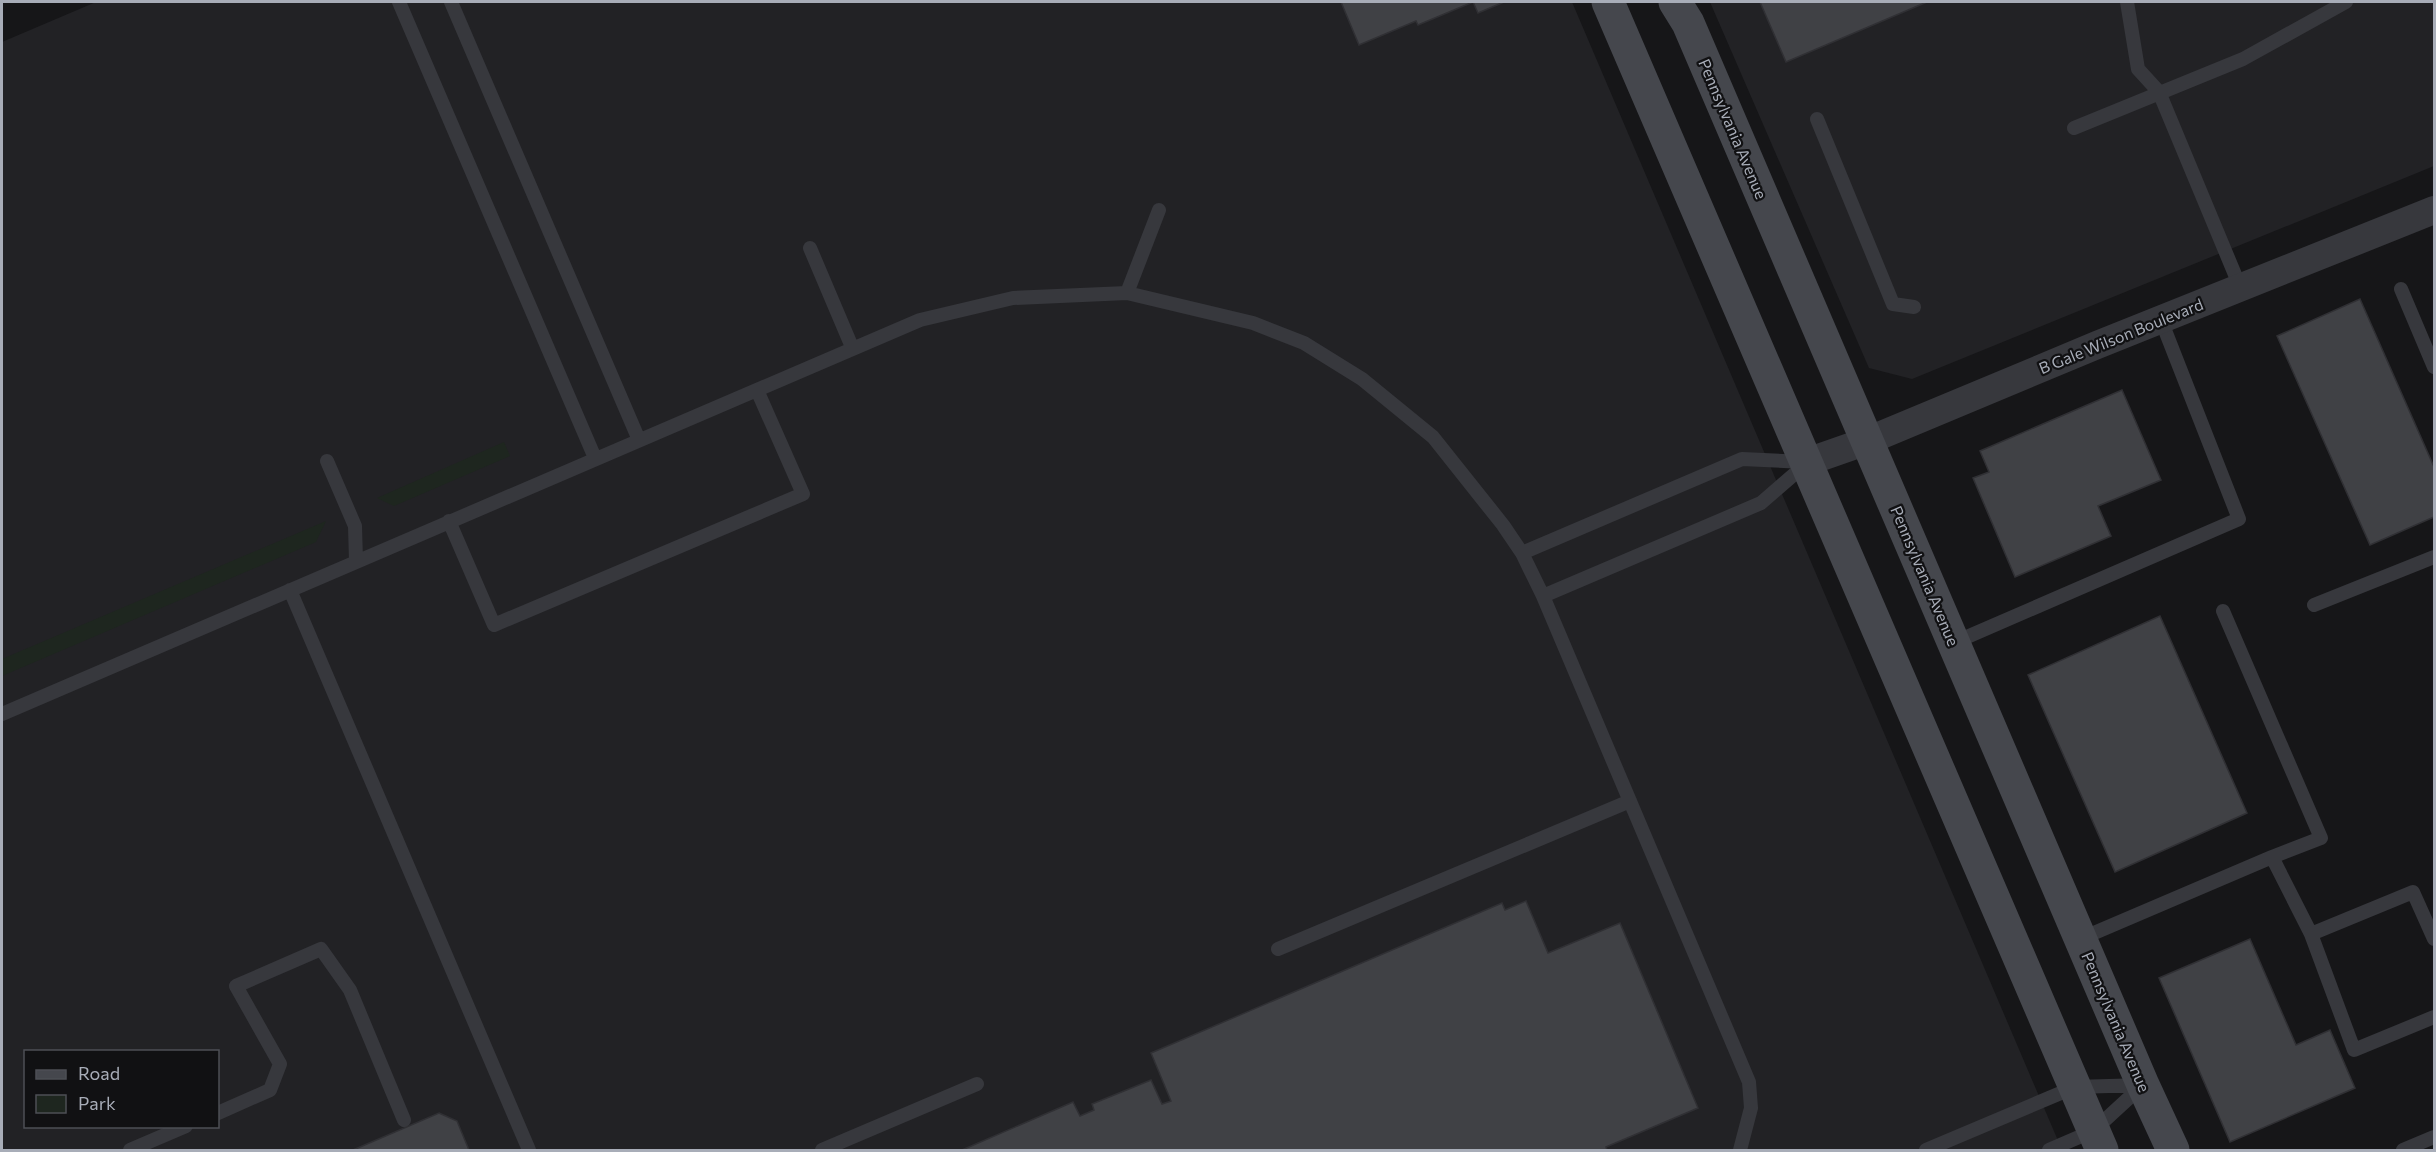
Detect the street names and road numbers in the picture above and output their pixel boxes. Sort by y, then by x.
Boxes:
street label: Pennsylvania Avenue [1695,56,1772,202]
street label: B Gale Wilson Boulevard [2036,294,2206,377]
street label: Pennsylvania Avenue [1887,503,1964,649]
street label: Pennsylvania Avenue [2078,949,2155,1095]

